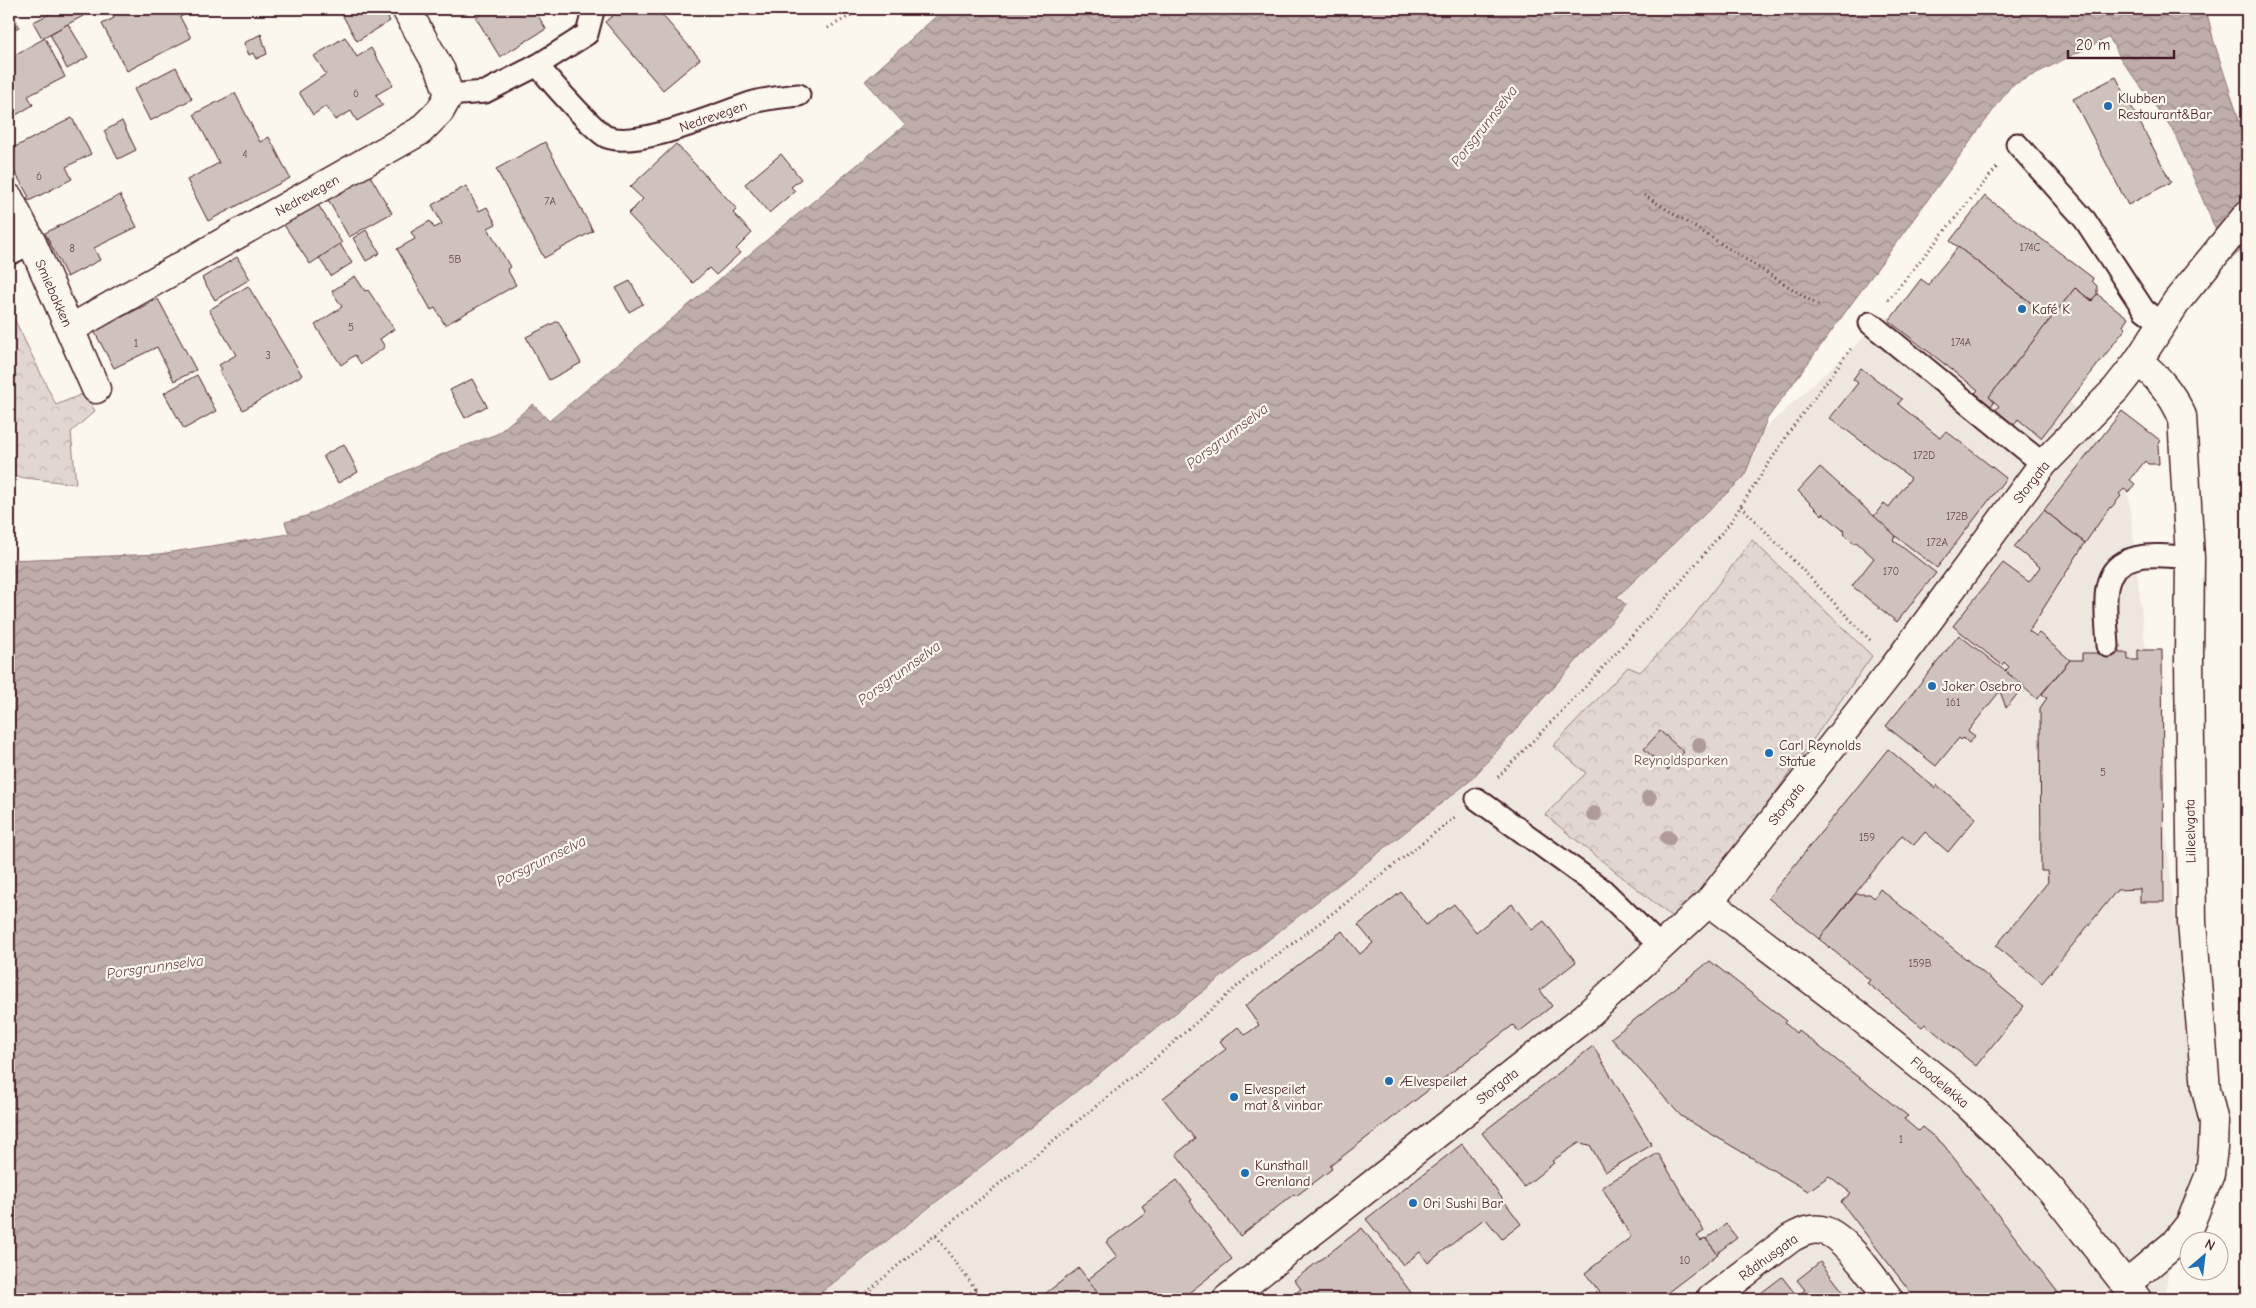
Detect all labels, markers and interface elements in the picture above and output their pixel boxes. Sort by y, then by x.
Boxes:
scale bar [2068,28,2175,60]
text: 20 m [2076,36,2110,54]
water label: Porsgrunnselva [1447,82,1521,170]
house number: 6 [353,87,359,100]
place label: Klubben Restaurant&Bar [2118,90,2212,123]
street label: Nedrevegen [677,97,749,136]
marker: Klubben Restaurant&Bar [2102,100,2114,112]
house number: 4 [242,148,248,161]
house number: 6 [36,170,42,183]
street label: Nedrevegen [272,171,342,220]
house number: 7A [544,195,556,208]
house number: 174C [2020,241,2041,254]
house number: 8 [69,242,75,255]
house number: 5B [449,253,462,266]
street label: Smiebakken [31,257,76,330]
place label: Kafé K [2032,301,2070,318]
marker: Kafé K [2016,303,2028,315]
house number: 5 [348,321,354,334]
house number: 174A [1951,336,1972,349]
house number: 1 [134,337,138,350]
house number: 3 [265,349,271,362]
water label: Porsgrunnselva [1183,399,1272,473]
house number: 172D [1913,449,1935,462]
street label: Storgata [2010,458,2053,507]
house number: 172B [1946,510,1968,523]
house number: 172A [1926,536,1948,549]
house number: 170 [1883,565,1899,578]
water label: Porsgrunnselva [854,637,944,709]
place label: Joker Osebro [1942,678,2022,695]
marker: Joker Osebro [1926,680,1938,692]
house number: 161 [1946,696,1960,709]
place label: Carl Reynolds Statue [1779,737,1861,770]
marker: Carl Reynolds Statue [1763,747,1775,759]
park label: Reynoldsparken [1634,752,1728,769]
house number: 5 [2100,766,2106,779]
street label: Storgata [1765,780,1808,829]
street label: Lilleelvgata [2181,799,2200,863]
water label: Porsgrunnselva [493,831,589,891]
house number: 159 [1859,831,1875,844]
water label: Porsgrunnselva [105,951,205,983]
house number: 159B [1909,957,1932,970]
street label: Floodeløkka [1907,1053,1972,1112]
street label: Storgata [1473,1065,1522,1108]
place label: Ælvespeilet [1399,1073,1468,1090]
marker: Ælvespeilet [1383,1075,1395,1087]
place label: Elvespeilet mat & vinbar [1244,1081,1323,1114]
marker: Elvespeilet mat & vinbar [1228,1091,1240,1103]
house number: 1 [1899,1133,1903,1146]
place label: Kunsthall Grenland [1255,1157,1311,1190]
marker: Kunsthall Grenland [1239,1167,1251,1179]
place label: Ori Sushi Bar [1423,1195,1503,1212]
marker: Ori Sushi Bar [1407,1197,1419,1209]
street label: Rådhusgata [1735,1230,1801,1284]
north arrow [2178,1230,2228,1280]
text: N [2202,1235,2218,1255]
house number: 10 [1679,1254,1691,1267]

